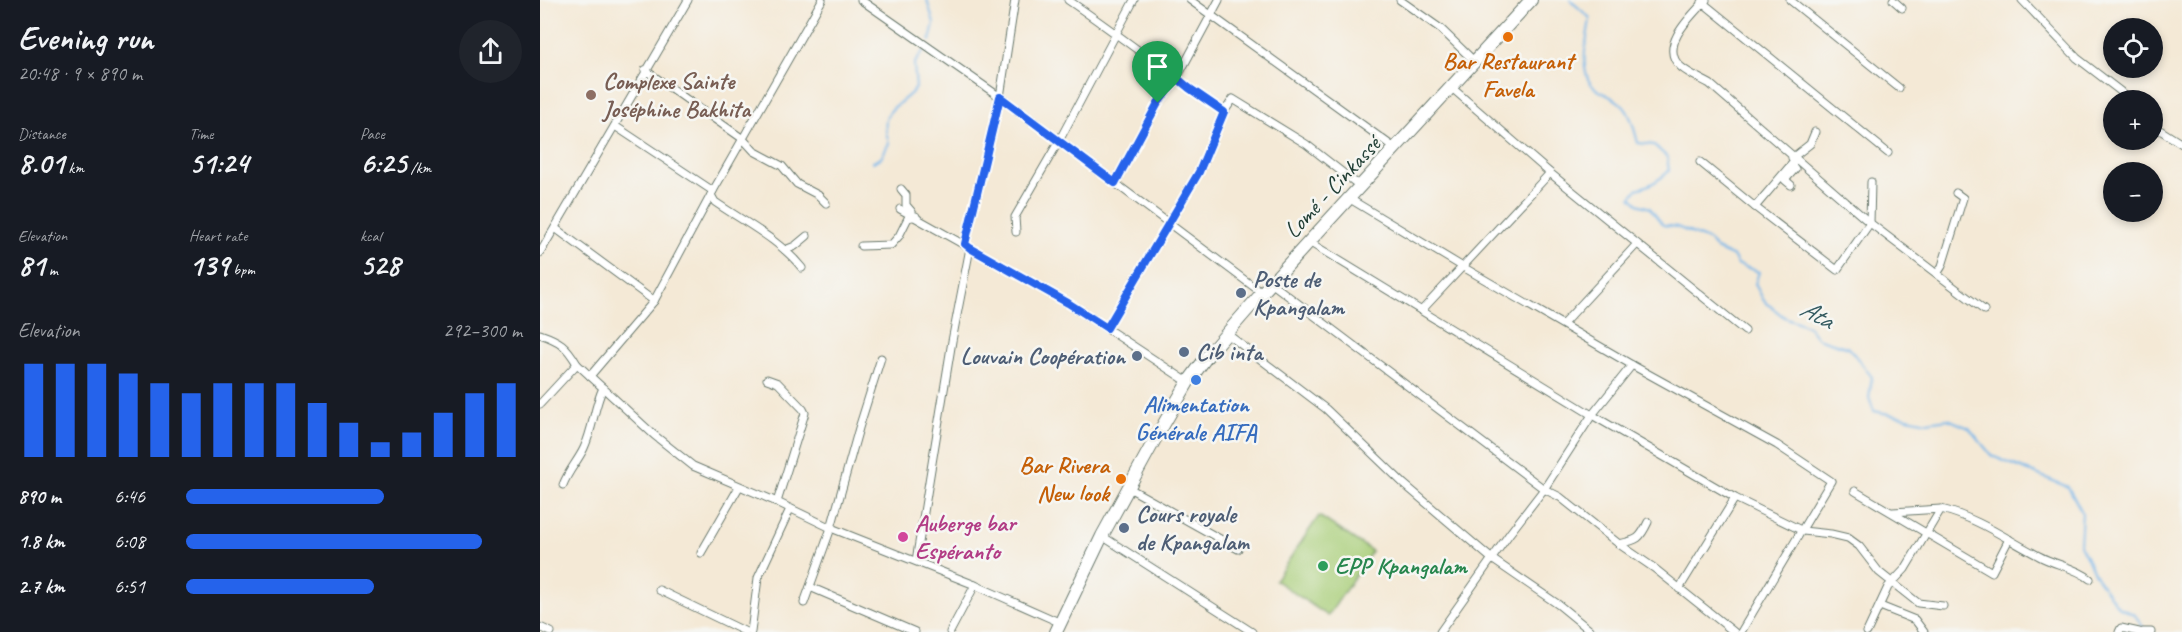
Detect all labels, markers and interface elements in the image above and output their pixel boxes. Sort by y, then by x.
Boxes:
text: Evening run [18,17,153,59]
map controls [2103,18,2163,222]
button: locate [2103,18,2163,78]
button: share [459,20,522,83]
marker: Bar Restaurant Favela [1501,30,1515,44]
pin [1132,41,1183,103]
place label: Bar Restaurant Favela [1443,46,1577,104]
icon: arrive [1141,50,1174,83]
text: 20:48 · 9 × 890 m [18,61,142,86]
place label: Complexe Sainte Joséphine Bakhita [601,66,752,124]
marker: Complexe Sainte Joséphine Bakhita [584,88,598,102]
button: + [2103,90,2163,150]
text: Distance [18,124,66,144]
text: Time [189,124,213,144]
text: Pace [360,124,385,144]
street label: Lomé - Cinkassé [1277,127,1390,244]
text: 8.01 [18,144,64,182]
text: 51:24 [189,144,248,182]
text: 6:25 [360,144,407,182]
text: km [64,158,84,178]
text: /km [407,158,431,178]
button: − [2103,162,2163,222]
text: Elevation [18,226,67,246]
text: Heart rate [189,226,247,246]
text: kcal [360,226,381,246]
text: 81 [18,246,45,284]
text: 139 [189,246,229,284]
text: 528 [360,246,400,284]
text: m [45,260,58,280]
text: bpm [229,260,255,280]
place label: Poste de Kpangalam [1253,264,1345,322]
marker: Poste de Kpangalam [1234,286,1248,300]
water label: Ata [1795,292,1842,338]
text: Elevation [18,318,80,343]
text: 292–300 m [443,318,522,343]
place label: Cib inta [1196,337,1264,367]
place label: Louvain Coopération [960,341,1127,371]
marker: Cib inta [1177,345,1191,359]
marker: Louvain Coopération [1130,349,1144,363]
marker: Alimentation Générale AIFA [1189,373,1203,387]
place label: Alimentation Générale AIFA [1136,389,1258,447]
place label: Bar Rivera New look [1019,450,1111,508]
marker: Bar Rivera New look [1114,472,1128,486]
text: 890 m [18,484,61,509]
text: 6:46 [114,484,145,509]
place label: Cours royale de Kpangalam [1136,499,1250,557]
place label: Auberge bar Espéranto [915,508,1018,566]
marker: Cours royale de Kpangalam [1117,521,1131,535]
text: 1.8 km [18,529,65,554]
text: 6:08 [114,529,145,554]
marker: Auberge bar Espéranto [896,530,910,544]
place label: EPP Kpangalam [1335,551,1468,581]
marker: EPP Kpangalam [1316,559,1330,573]
text: 2.7 km [18,574,64,599]
text: 6:51 [114,574,145,599]

